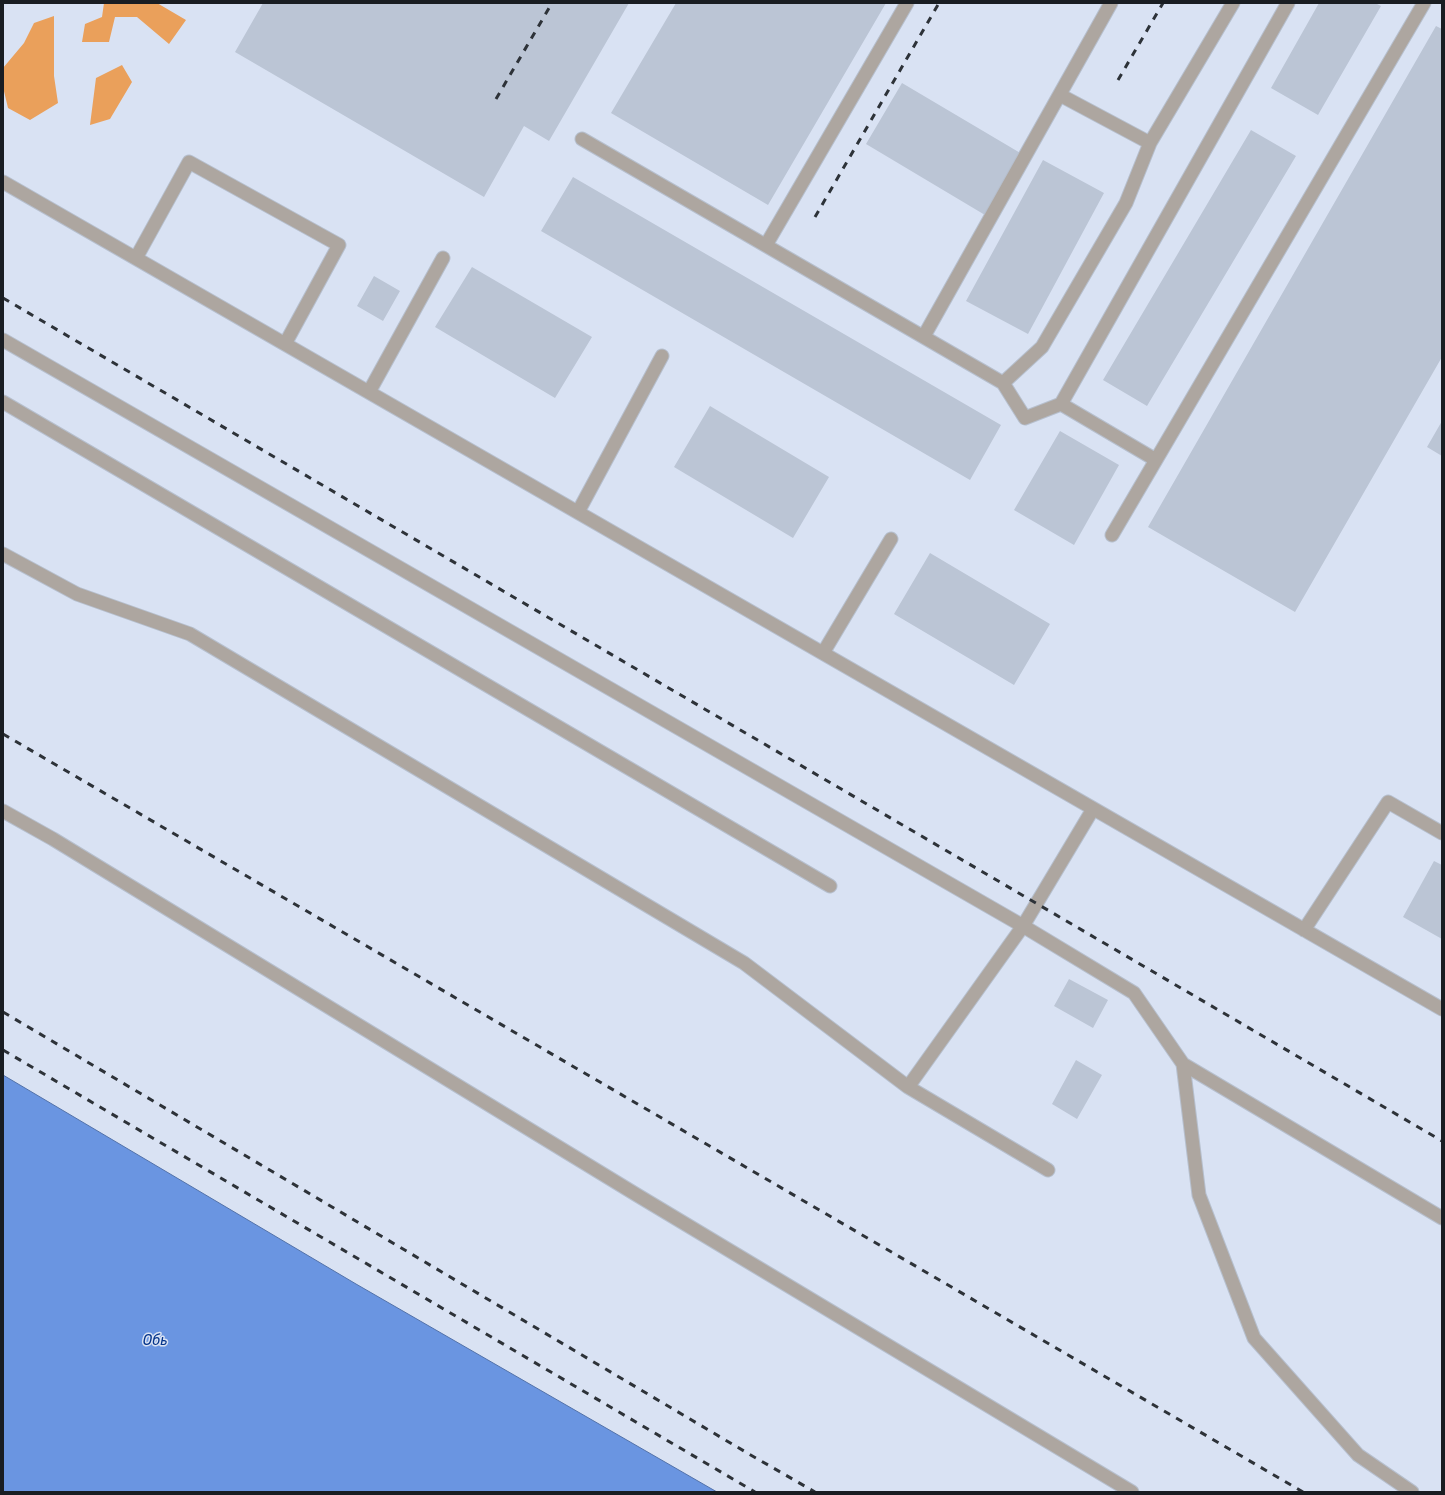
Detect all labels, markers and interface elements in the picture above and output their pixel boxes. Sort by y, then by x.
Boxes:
water label: Обь [143,1333,167,1349]

